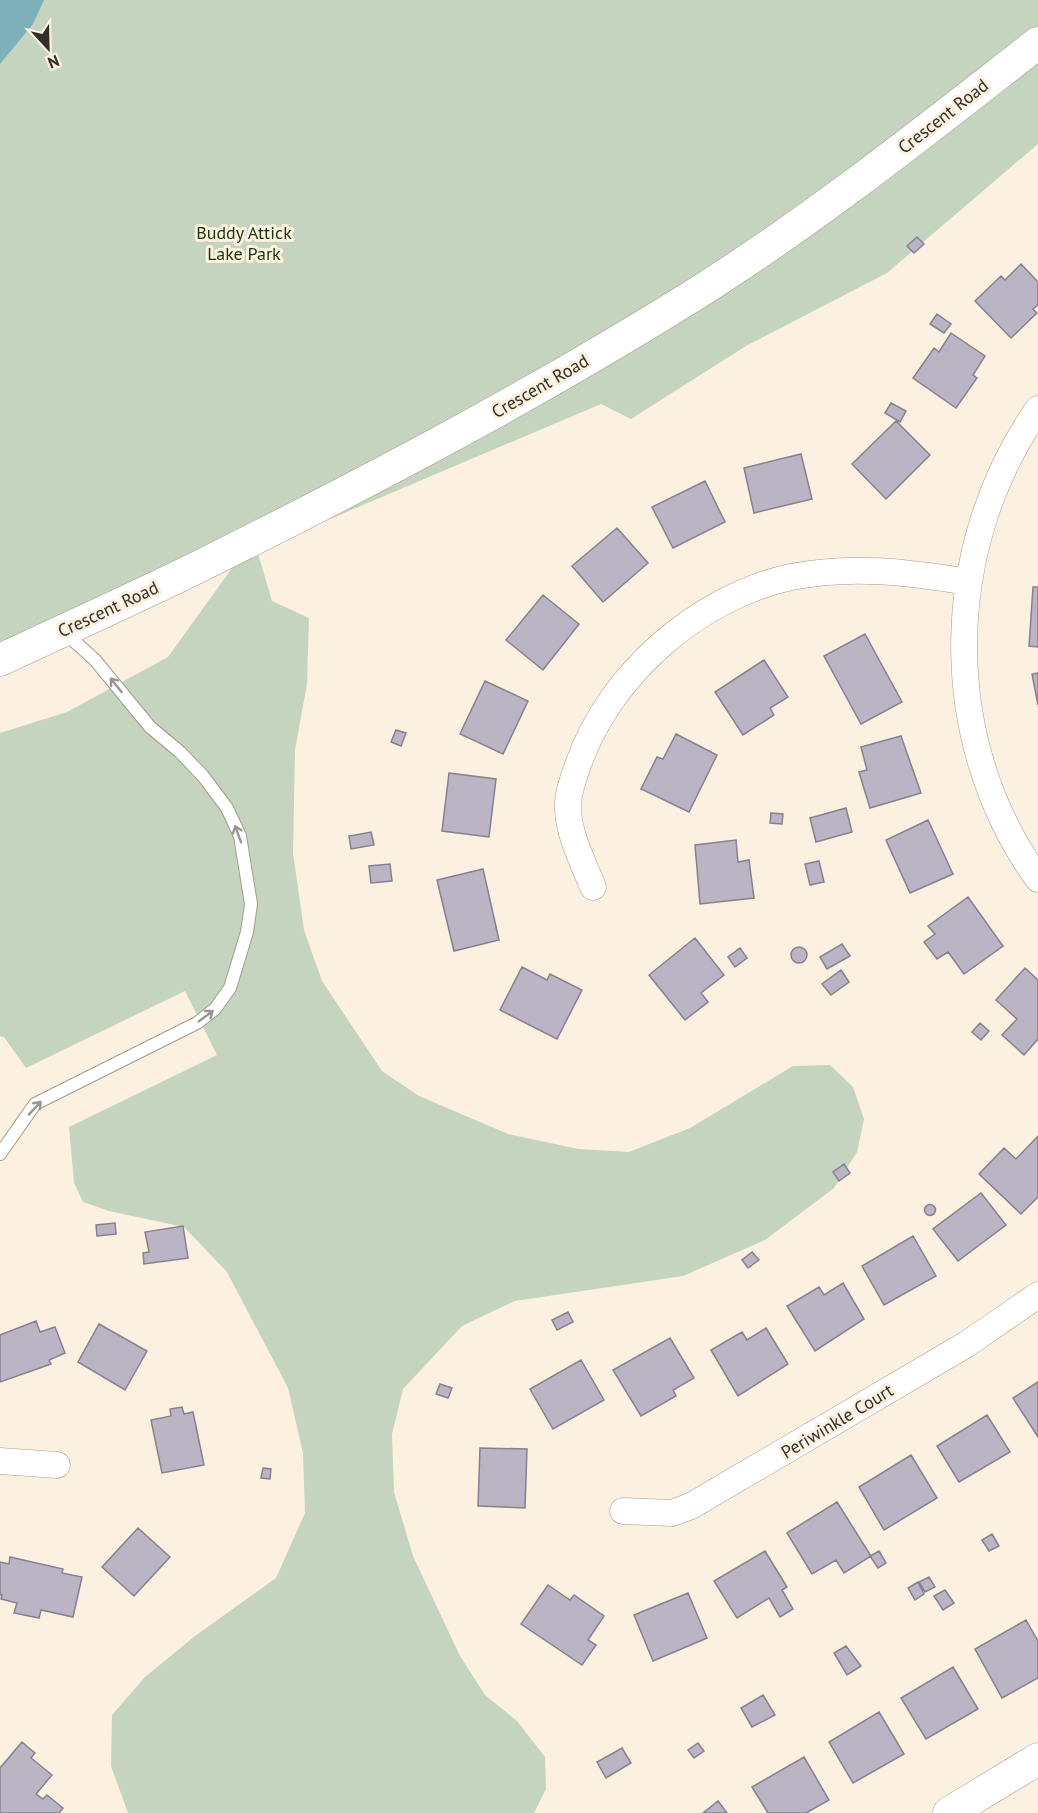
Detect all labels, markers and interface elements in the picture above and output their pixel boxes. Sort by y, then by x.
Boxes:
north arrow [18,18,78,78]
text: N [45,51,62,73]
street label: Crescent Road [893,74,993,158]
park label: Buddy Attick Lake Park [196,221,292,265]
street label: Crescent Road [487,349,593,423]
street label: Crescent Road [54,576,162,642]
one-way arrow [109,677,122,693]
one-way arrow [232,826,243,844]
one-way arrow [198,1009,214,1022]
one-way arrow [28,1100,42,1115]
street label: Periwinkle Court [777,1378,897,1464]

